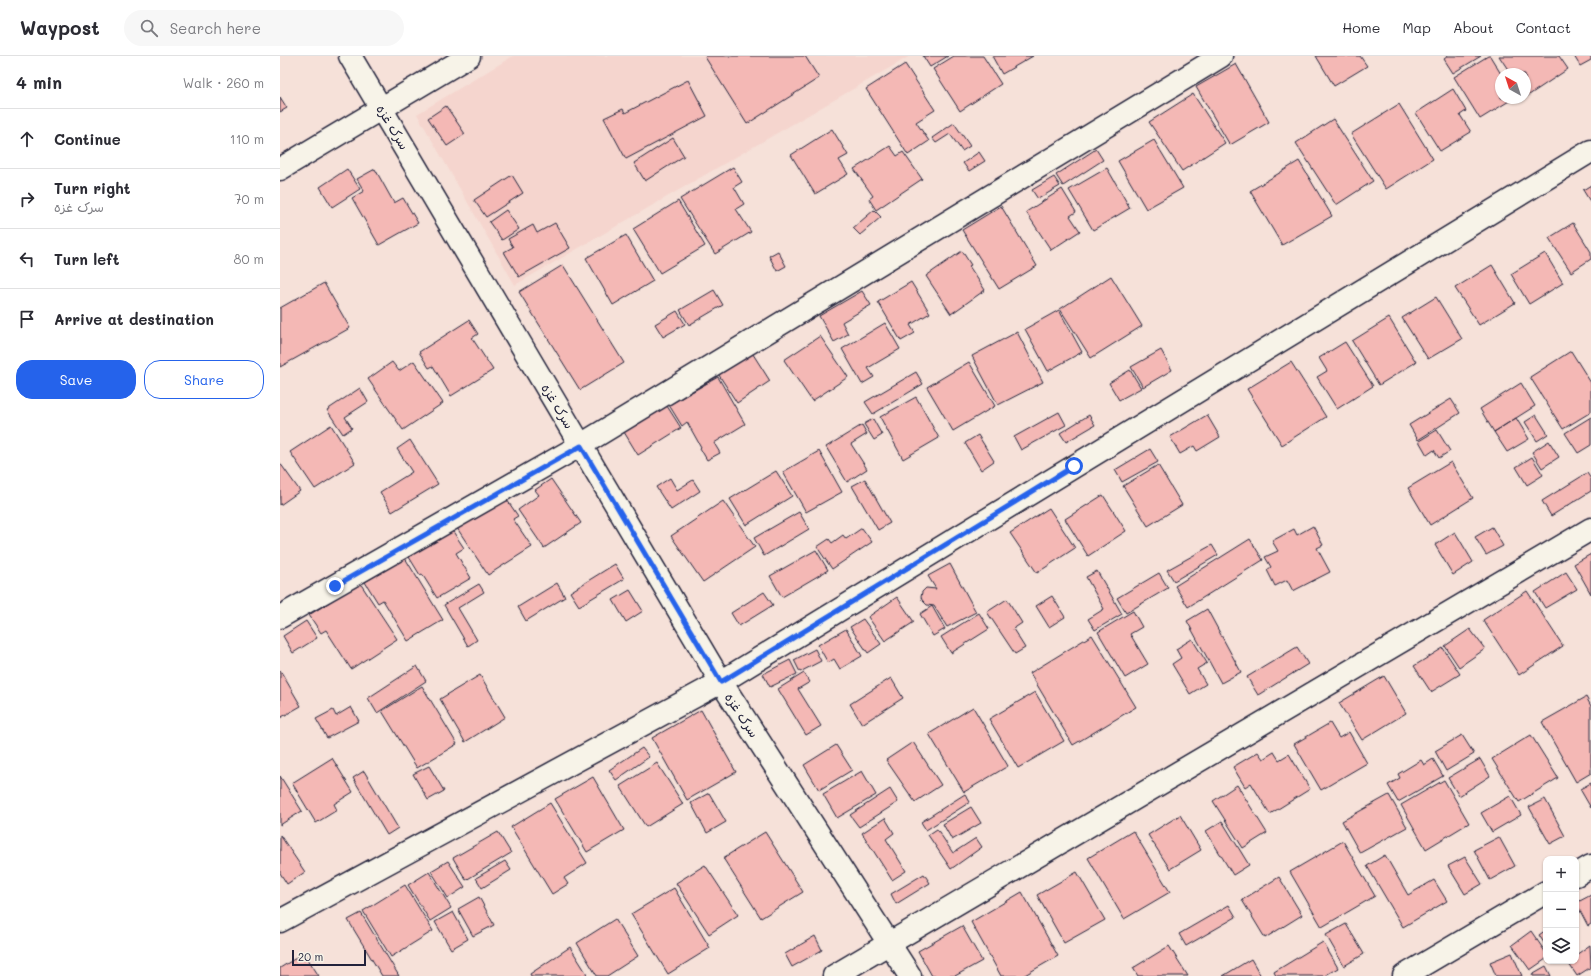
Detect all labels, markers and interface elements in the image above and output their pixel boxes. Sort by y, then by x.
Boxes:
search box [124,10,404,46]
text: Waypost [20,15,100,40]
icon: search [138,17,160,39]
text: Search here [170,18,261,38]
text: Home [1342,18,1380,37]
text: Map [1402,18,1431,37]
text: About [1453,18,1494,37]
text: Contact [1516,18,1571,37]
north arrow [1495,68,1531,104]
text: 4 min [16,71,62,93]
text: Walk · 260 m [183,74,264,91]
street label: سرک غزه [373,101,414,152]
icon: ahead [16,128,38,150]
text: Continue [54,129,121,149]
text: 110 m [230,130,264,147]
text: Turn right [54,178,131,198]
icon: right [16,188,38,210]
text: 70 m [234,190,264,207]
text: سرک غزه [54,198,104,215]
icon: left [16,248,38,270]
text: Turn left [54,249,119,269]
text: 80 m [234,250,264,267]
icon: arrive [16,308,38,330]
text: Arrive at destination [54,309,214,329]
button: Save [16,360,136,399]
button: Share [144,360,264,399]
street label: سرک غزه [538,380,579,431]
route start [1065,457,1083,475]
route end [326,577,344,595]
street label: سرک غزه [722,689,763,740]
map controls [1543,856,1579,964]
button: + [1543,856,1579,892]
button: − [1543,892,1579,928]
button: layers [1543,928,1579,964]
scale bar [292,948,366,967]
text: 20 m [298,949,323,964]

